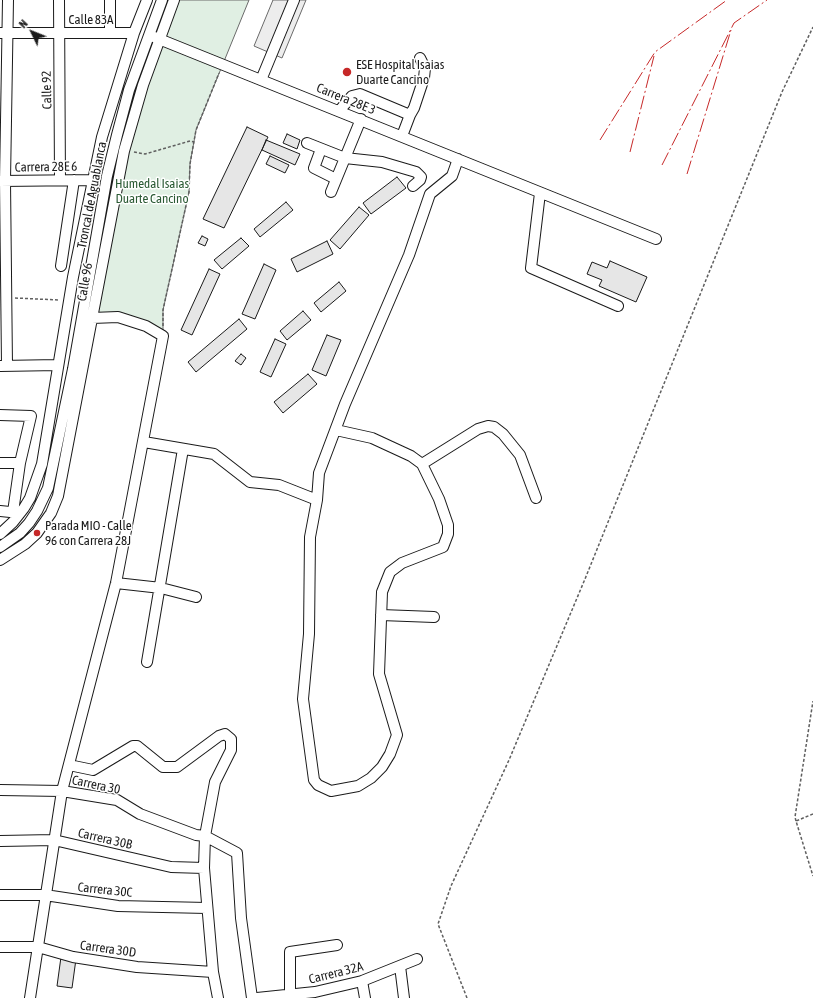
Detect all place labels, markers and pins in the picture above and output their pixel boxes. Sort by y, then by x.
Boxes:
place label: ESE Hospital Isaias Duarte Cancino [356,57,444,88]
marker: ESE Hospital Isaias Duarte Cancino [341,66,353,78]
place label: Parada MIO - Calle 96 con Carrera 28J [45,518,132,549]
marker: Parada MIO - Calle 96 con Carrera 28J [32,528,42,538]

